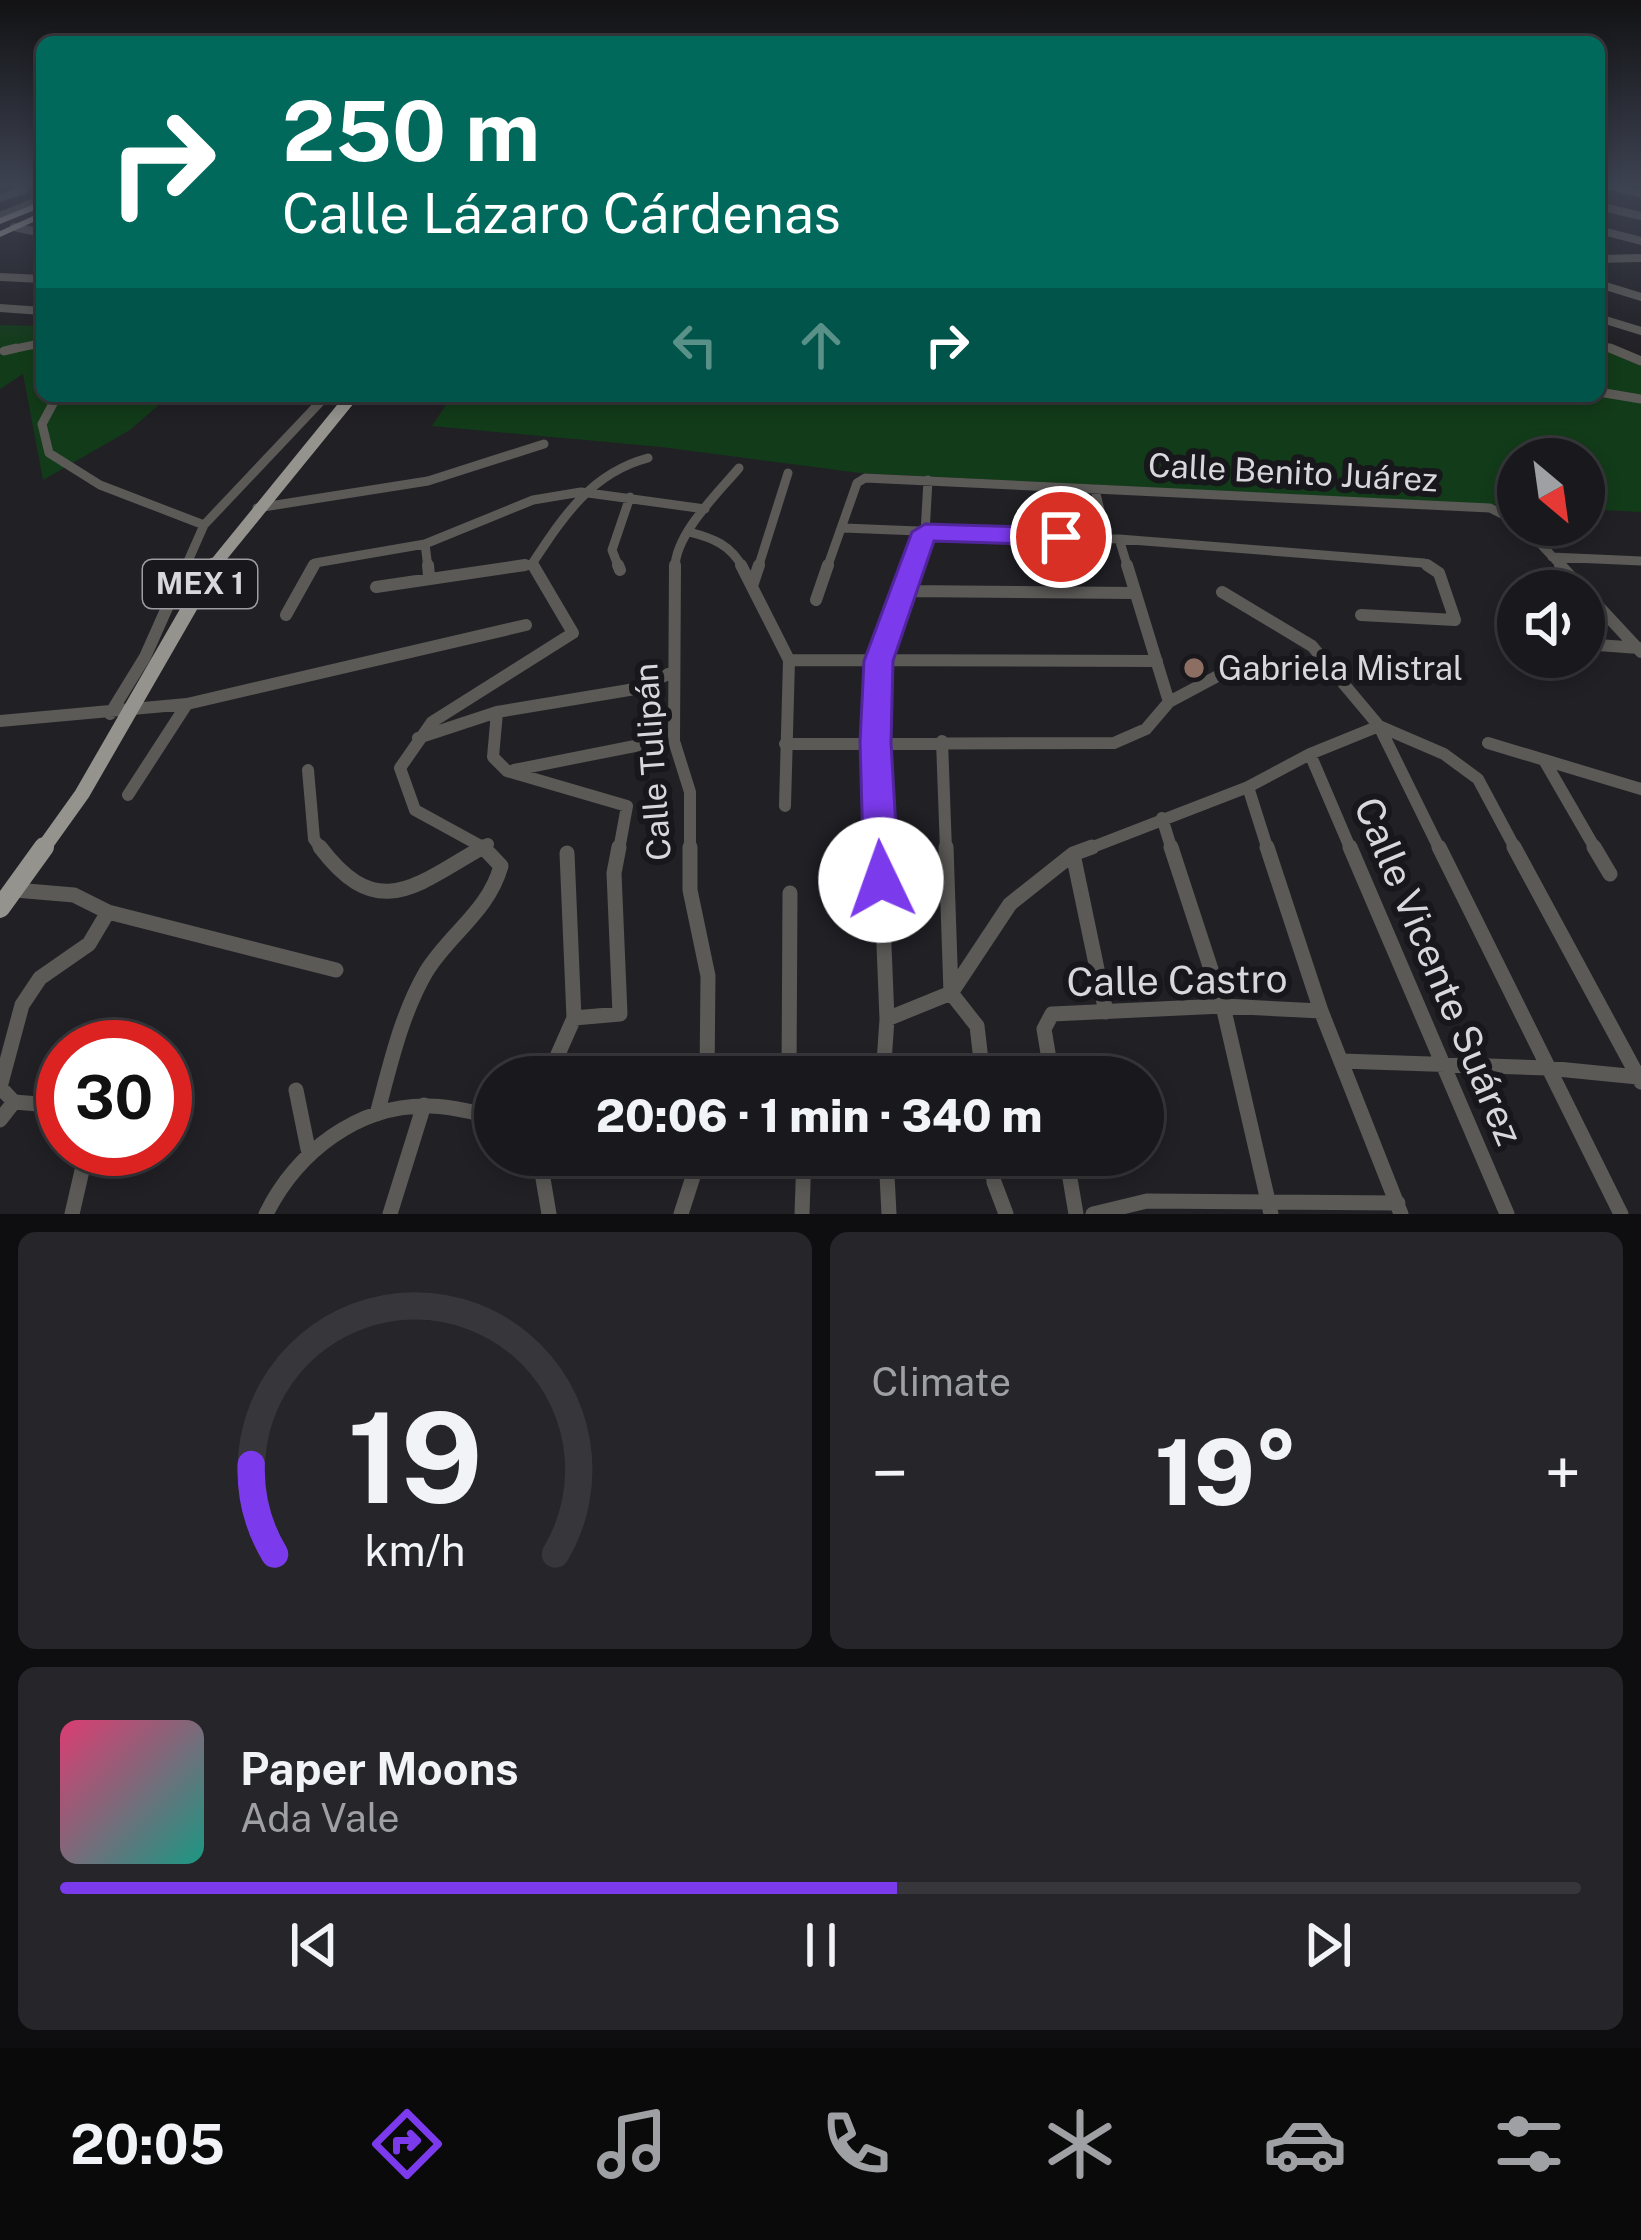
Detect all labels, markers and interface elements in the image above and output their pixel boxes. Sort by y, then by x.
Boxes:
text: 250 m [282,81,540,180]
icon: right [84,84,240,240]
text: Calle Lázaro Cárdenas [282,182,841,245]
icon: left [662,312,728,378]
icon: ahead [788,312,854,378]
icon: right [914,312,980,378]
north arrow [1497,438,1605,546]
map controls [1497,438,1605,678]
street label: Calle Benito Juárez [1147,445,1439,499]
pin [1010,486,1112,588]
icon: arrive [1028,504,1094,570]
road number: MEX 1 [143,560,257,608]
button: sound [1497,570,1605,678]
place label: Gabriela Mistral [1218,649,1463,687]
marker: Gabriela Mistral [1181,655,1207,681]
street label: Calle Tulipán [626,662,678,862]
street label: Calle Vicente Suárez [1345,790,1533,1152]
position arrow [818,817,944,943]
street label: Calle Castro [1066,955,1288,1005]
speed limit sign: 30 [36,1020,192,1176]
text: 20:06 · 1 min · 340 m [596,1089,1042,1142]
text: Climate [872,1359,1011,1405]
text: 19 [347,1384,483,1531]
text: 19° [1155,1419,1298,1525]
text: − [872,1434,908,1512]
text: + [1544,1434,1581,1512]
text: km/h [364,1524,465,1575]
text: Paper Moons [240,1742,519,1795]
text: Ada Vale [240,1795,400,1841]
icon: previous [281,1912,347,1978]
icon: pause [788,1912,854,1978]
icon: next [1295,1912,1361,1978]
icon: directions [365,2102,449,2186]
icon: music [590,2102,674,2186]
icon: phone [814,2102,898,2186]
icon: climate [1038,2102,1122,2186]
icon: car [1263,2102,1347,2186]
icon: filters [1487,2102,1571,2186]
text: 20:05 [70,2113,225,2176]

